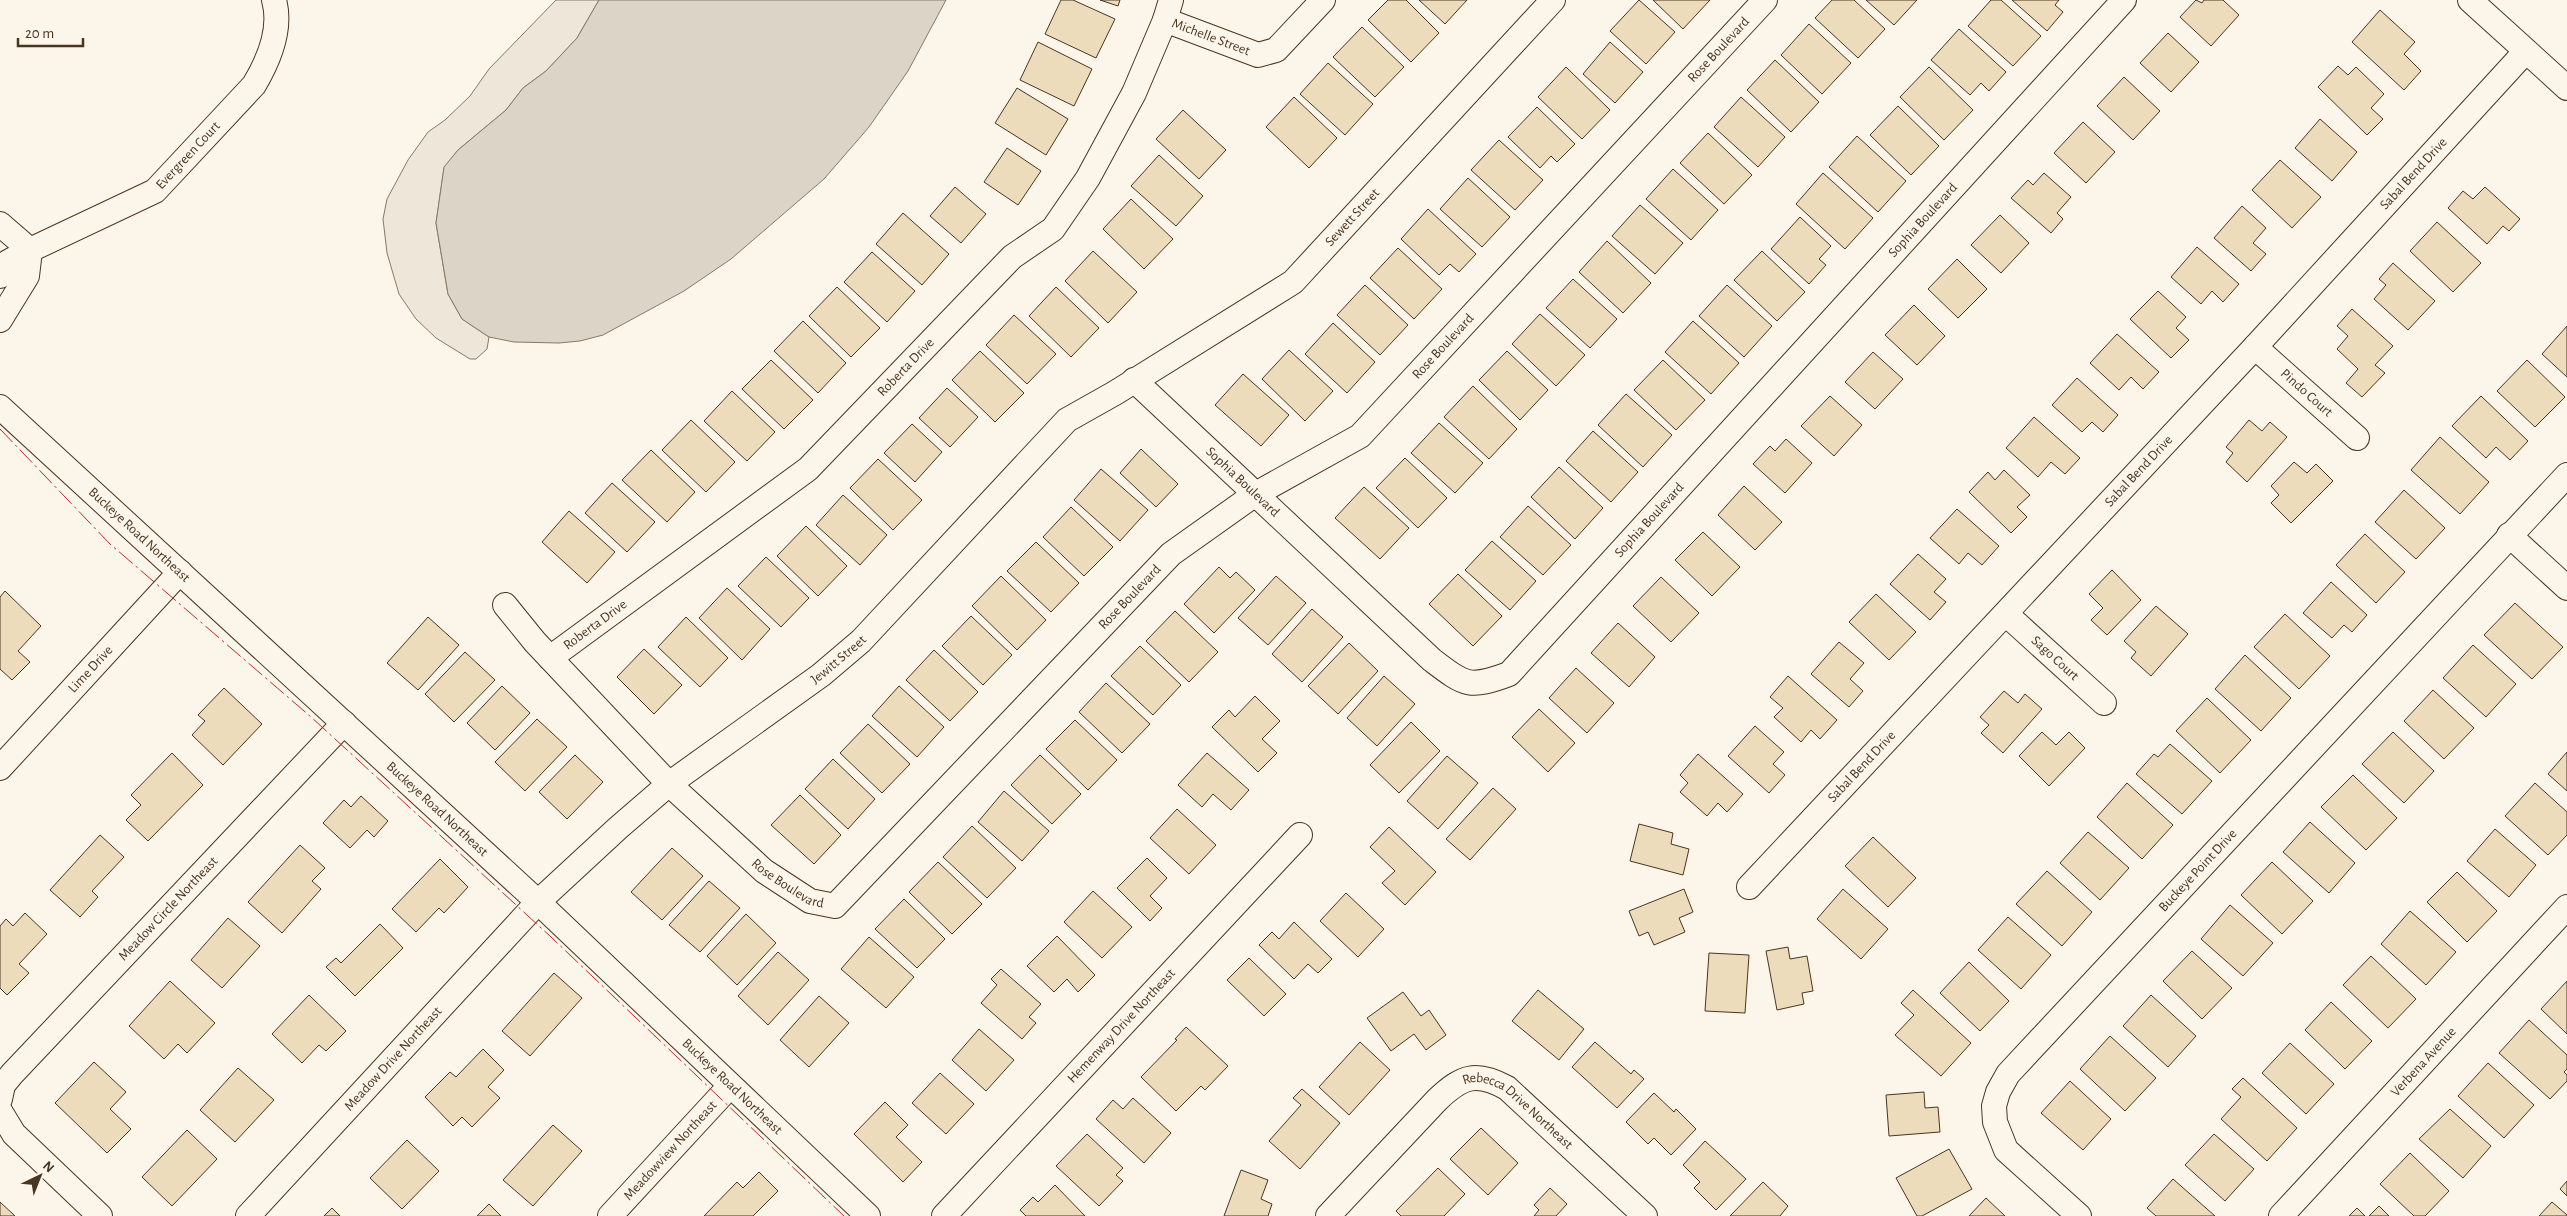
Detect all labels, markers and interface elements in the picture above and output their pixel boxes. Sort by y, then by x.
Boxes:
scale bar [18,15,82,47]
street label: Rose Boulevard [1685,15,1752,85]
street label: Michelle Street [1170,16,1252,58]
text: 20 m [25,26,54,41]
street label: Evergreen Court [153,119,223,192]
street label: Sabal Bend Drive [2377,135,2450,212]
street label: Sophia Boulevard [1886,180,1960,260]
street label: Sewett Street [1323,186,1383,249]
street label: Rose Boulevard [1410,311,1477,382]
street label: Roberta Drive [875,335,937,399]
street label: Pindo Court [2278,366,2336,420]
street label: Sabal Bend Drive [2102,433,2175,509]
street label: Sophia Boulevard [1203,444,1282,520]
street label: Sophia Boulevard [1612,480,1687,560]
street label: Buckeye Road Northeast [86,485,193,585]
street label: Rose Boulevard [1096,562,1164,632]
street label: Roberta Drive [561,597,629,653]
street label: Jewitt Street [808,633,870,687]
street label: Sago Court [2028,633,2082,684]
street label: Lime Drive [66,643,116,696]
street label: Sabal Bend Drive [1825,728,1898,805]
street label: Buckeye Road Northeast [384,759,491,860]
street label: Buckeye Point Drive [2156,826,2240,915]
street label: Meadow Circle Northeast [116,854,221,963]
street label: Rose Boulevard [749,856,825,911]
street label: Hemenway Drive Northeast [1065,966,1178,1086]
street label: Meadow Drive Northeast [342,1004,445,1113]
street label: Verbena Avenue [2388,1025,2459,1099]
street label: Buckeye Road Northeast [679,1036,785,1138]
street label: Rebecca Drive Northeast [1461,1071,1576,1152]
street label: Meadowview Northeast [621,1098,720,1203]
north arrow [15,1151,65,1201]
text: N [40,1159,57,1176]

